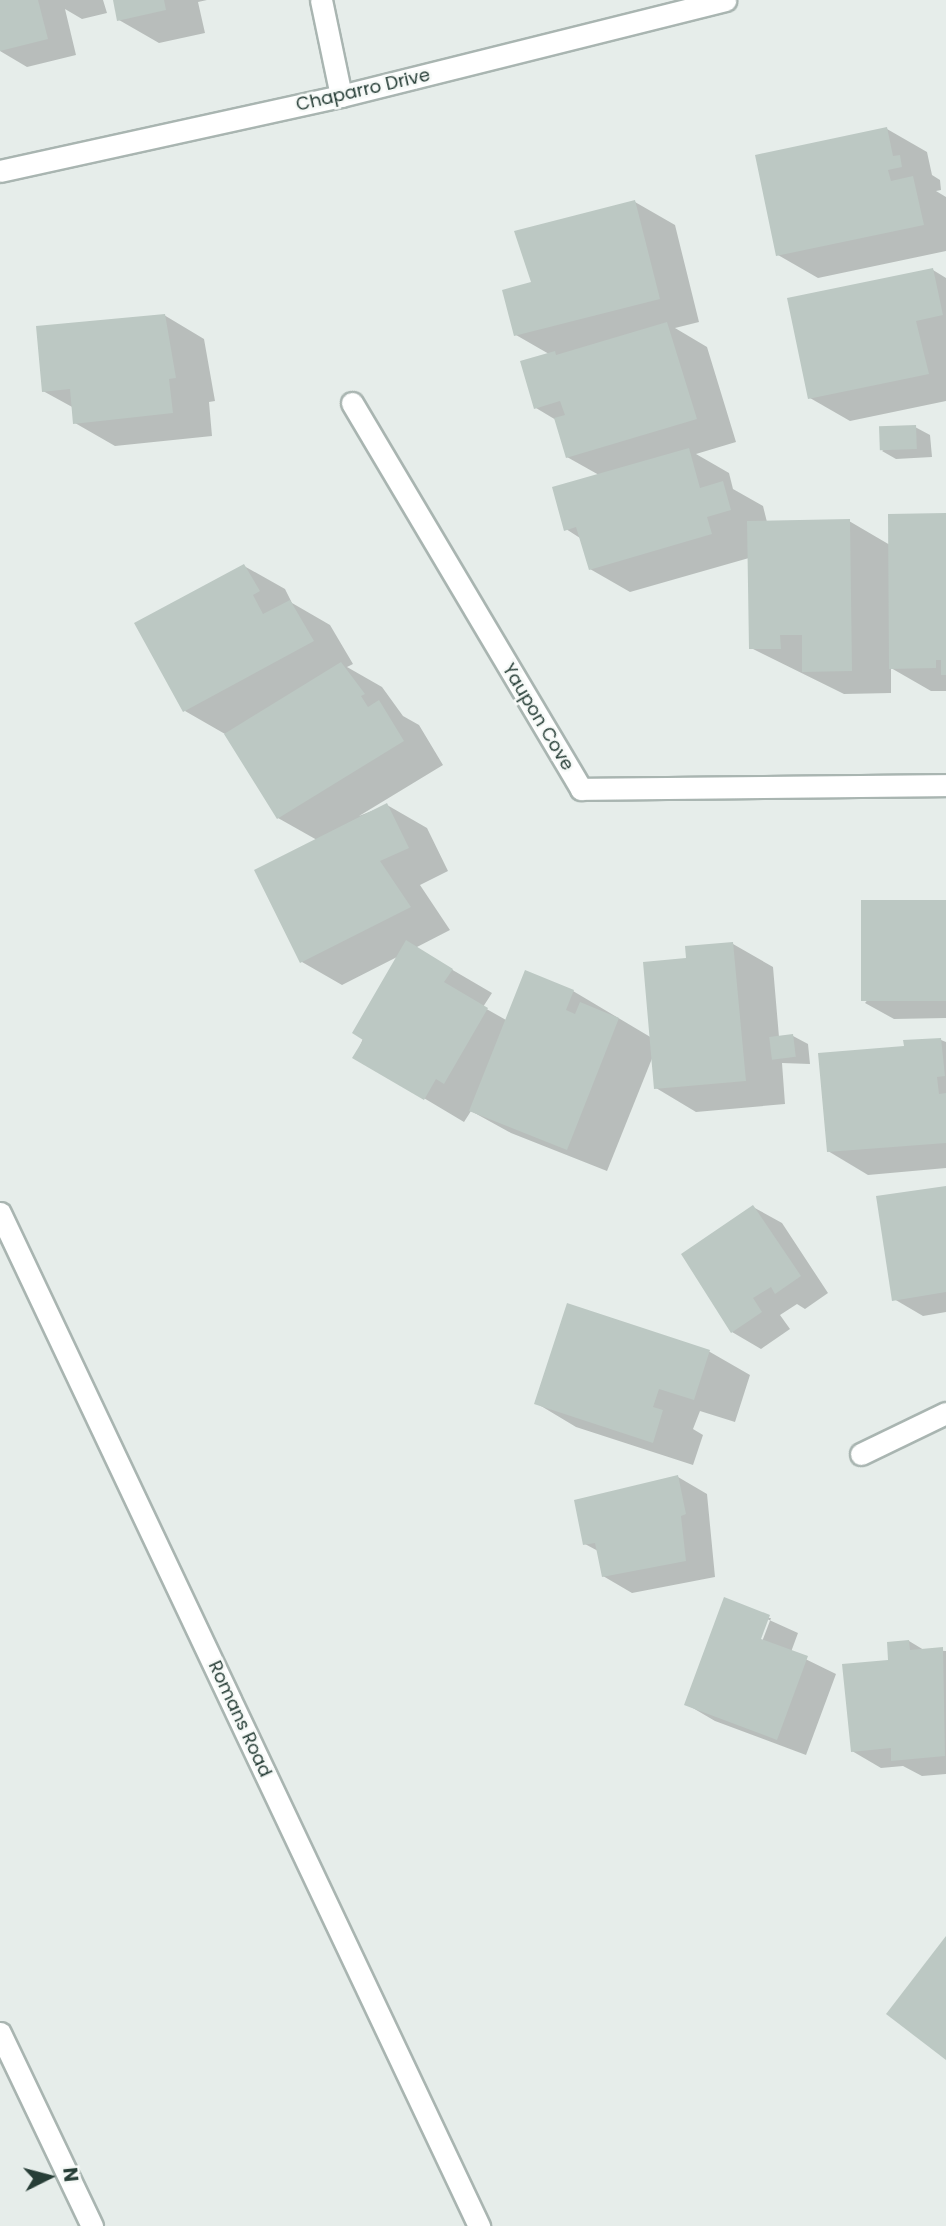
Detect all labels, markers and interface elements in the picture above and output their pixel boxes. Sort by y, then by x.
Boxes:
street label: Chaparro Drive [294,64,432,116]
street label: Yaupon Cove [498,660,578,774]
street label: Romans Road [204,1657,276,1781]
north arrow [14,2142,84,2212]
text: N [56,2166,85,2183]

